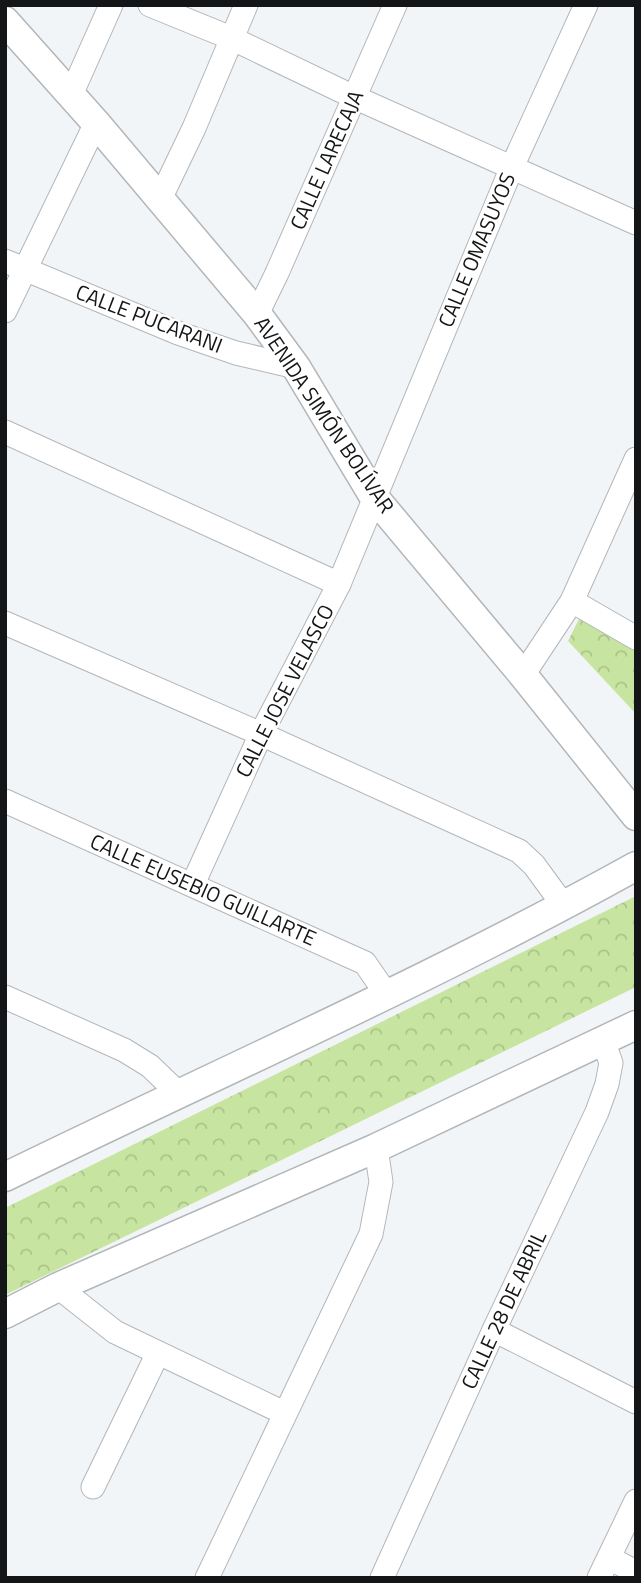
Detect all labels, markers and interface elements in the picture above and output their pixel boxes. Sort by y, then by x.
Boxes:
street label: CALLE LARECAJA [281,84,371,234]
street label: CALLE OMASUYOS [429,167,523,332]
street label: CALLE PUCARANI [71,275,227,361]
street label: AVENIDA SIMÓN BOLÍVAR [247,310,403,519]
street label: CALLE JOSE VELASCO [227,598,342,783]
street label: CALLE EUSEBIO GUILLARTE [85,825,322,953]
street label: CALLE 28 DE ABRIL [452,1225,554,1394]

